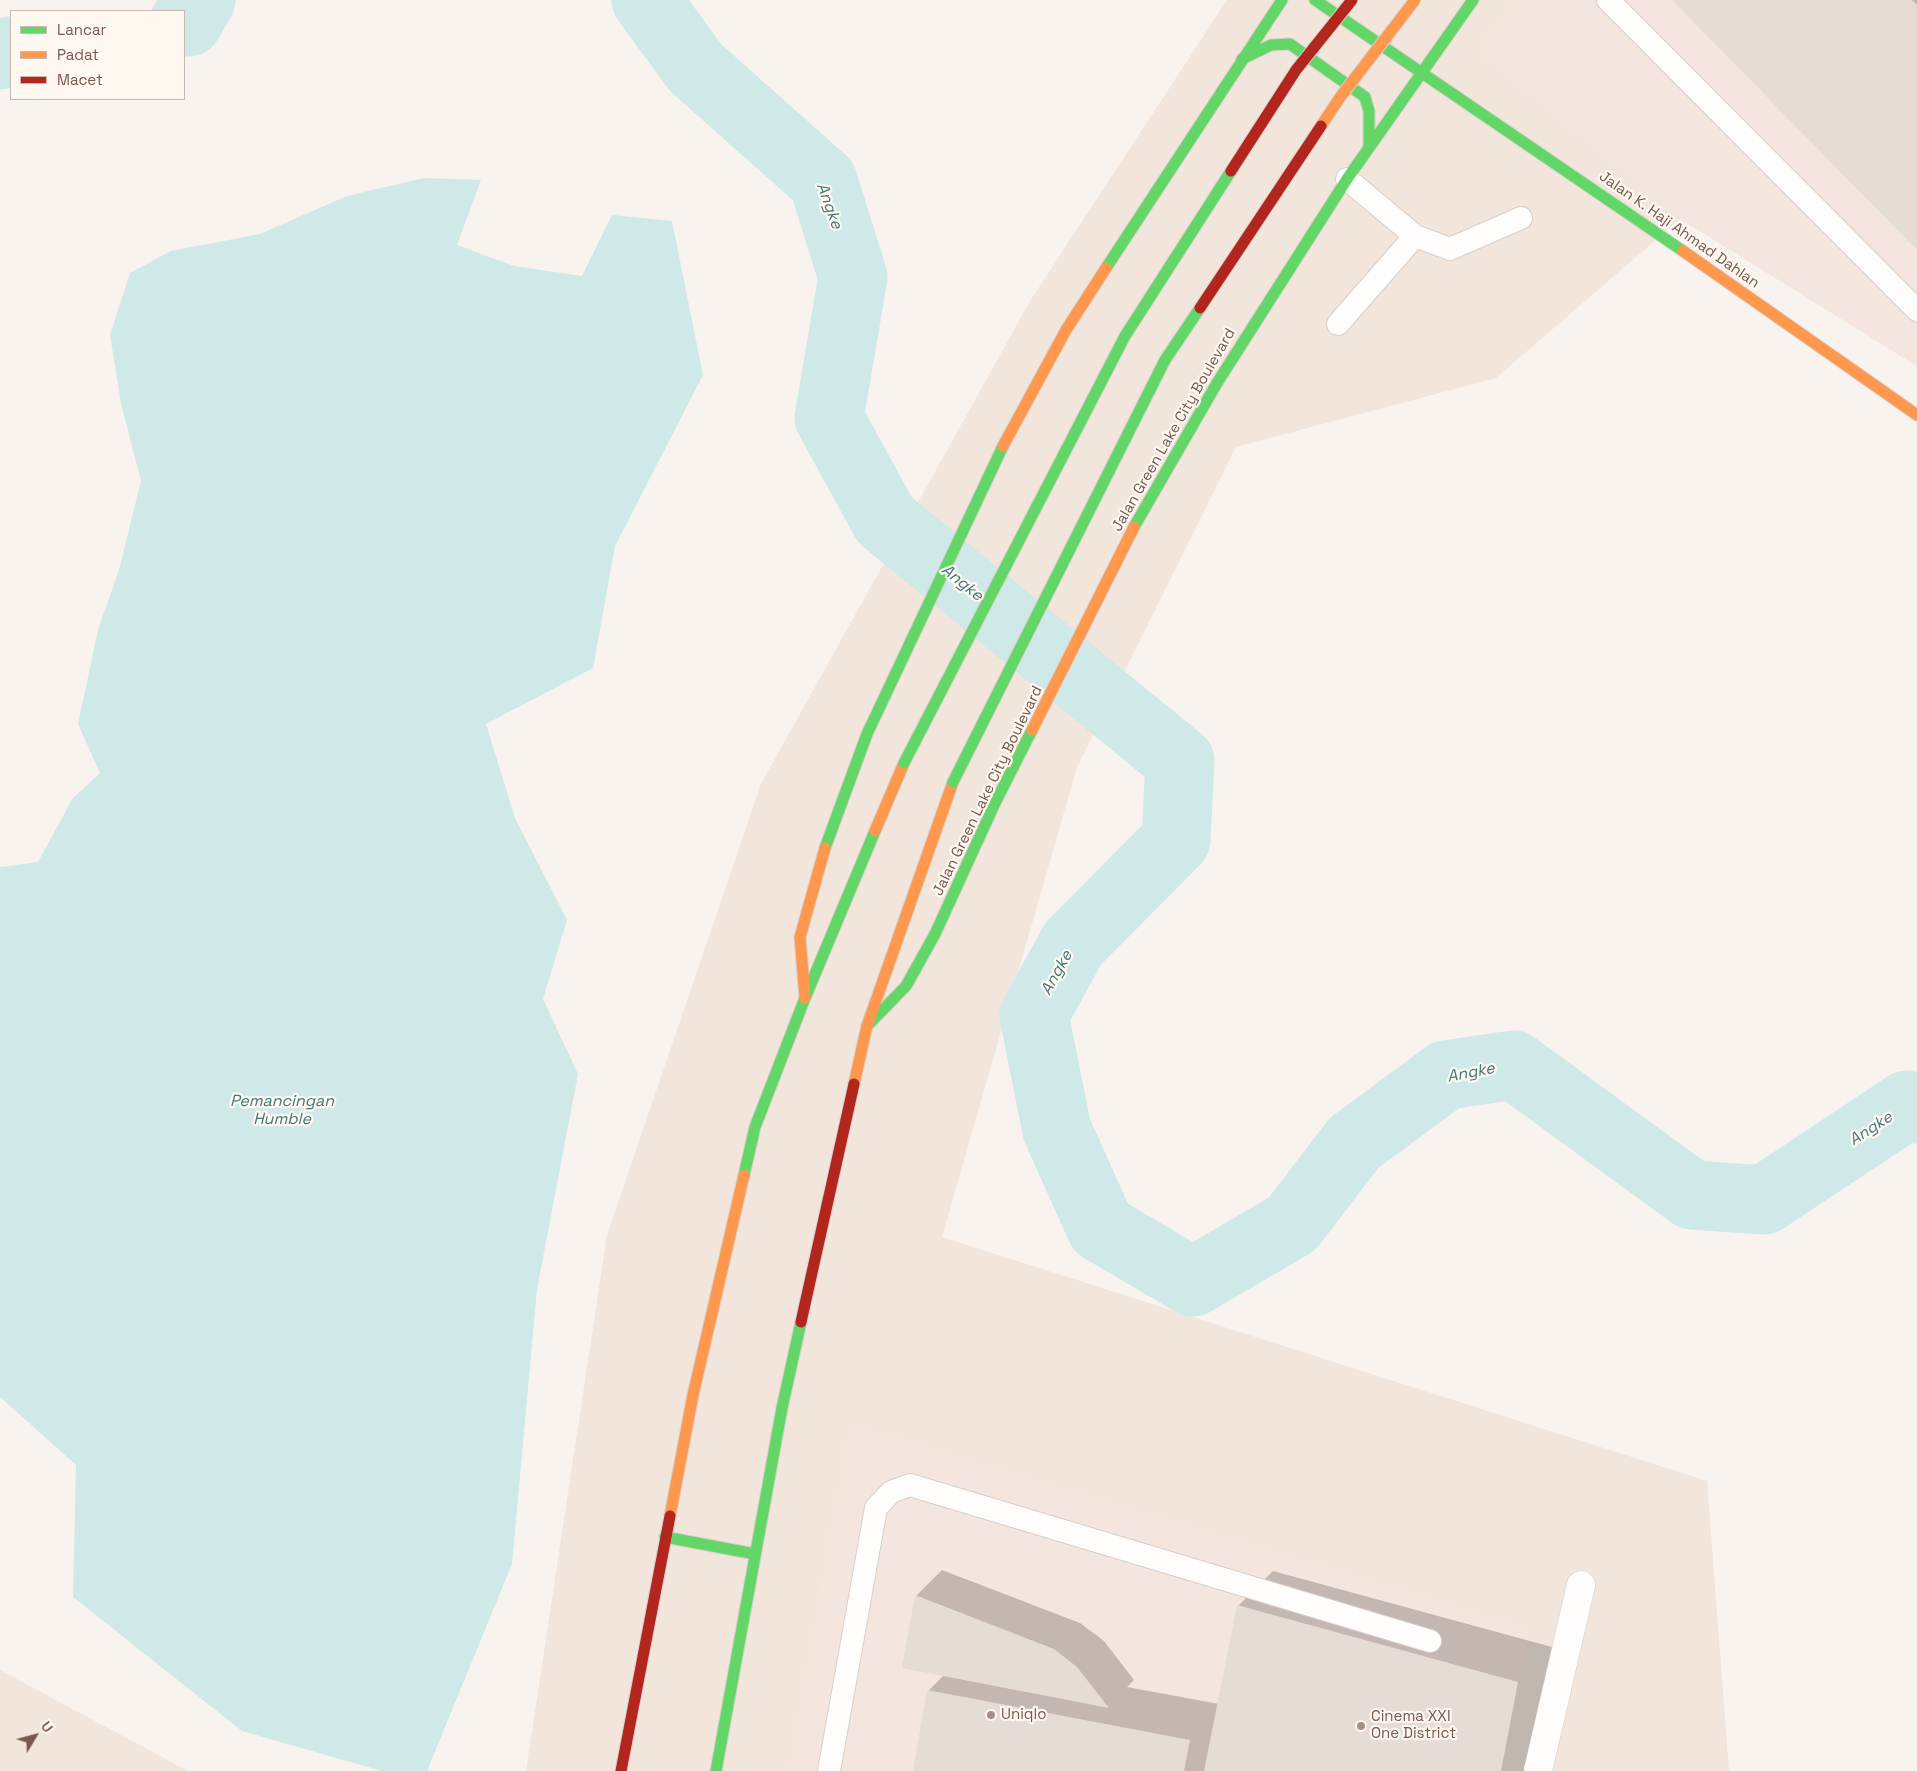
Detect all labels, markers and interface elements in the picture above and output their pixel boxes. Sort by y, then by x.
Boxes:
legend [10,10,185,100]
text: Lancar [57,20,106,39]
text: Padat [57,45,99,64]
text: Macet [57,70,103,89]
street label: Jalan K. Haji Ahmad Dahlan [1595,168,1763,292]
water label: Angke [812,180,846,232]
street label: Jalan Green Lake City Boulevard [1108,325,1240,535]
water label: Angke [937,560,987,606]
street label: Jalan Green Lake City Boulevard [929,683,1047,899]
water label: Angke [1037,947,1077,999]
water label: Angke [1446,1059,1496,1087]
water label: Pemancingan Humble [230,1092,334,1130]
water label: Angke [1846,1108,1896,1150]
place label: Uniqlo [1001,1706,1046,1724]
place label: Cinema XXI One District [1371,1708,1456,1743]
marker: Uniqlo [985,1709,997,1721]
north arrow [10,1711,60,1761]
text: U [37,1718,57,1736]
marker: Cinema XXI One District [1355,1720,1367,1732]

